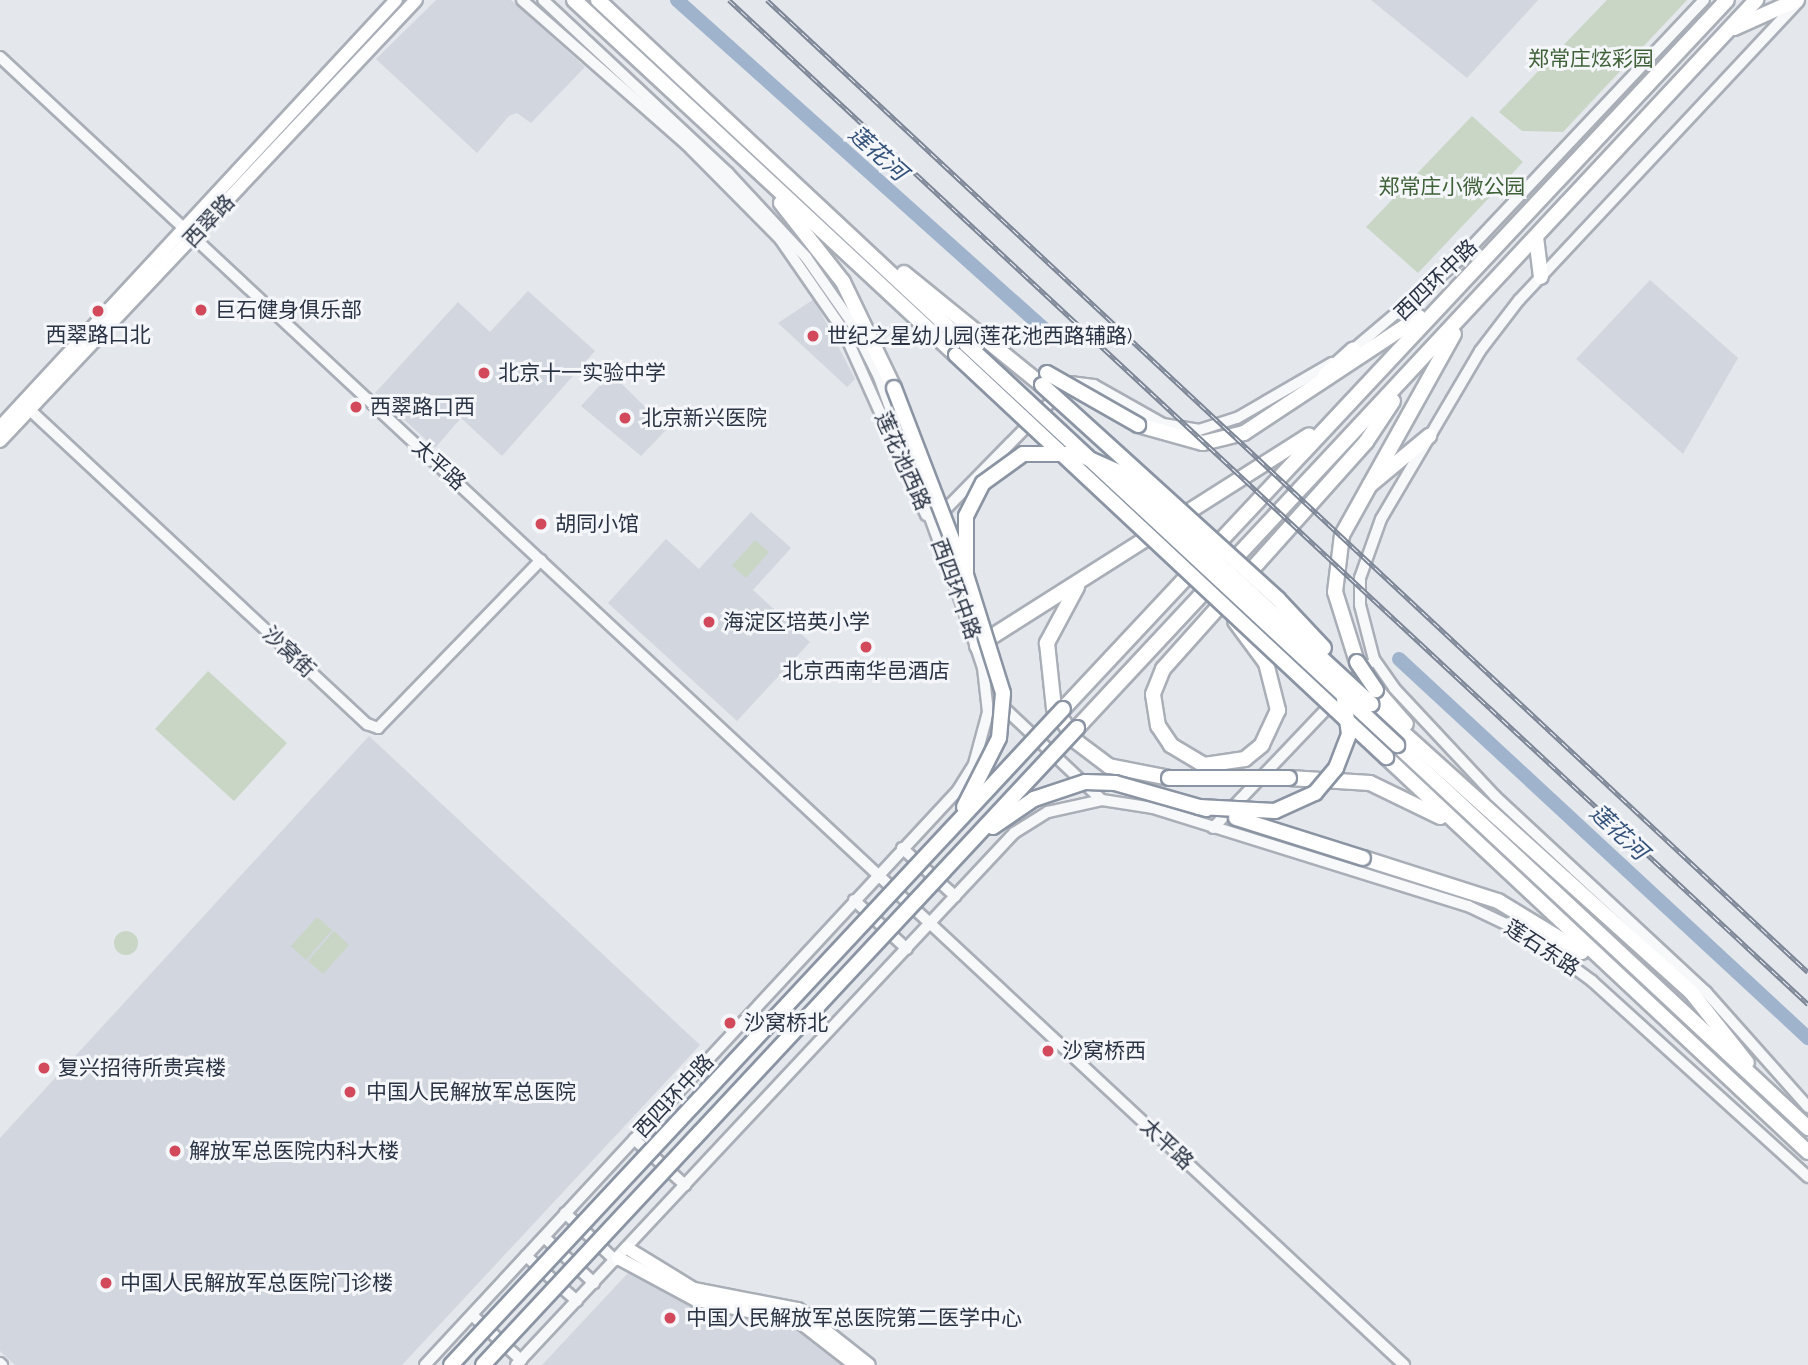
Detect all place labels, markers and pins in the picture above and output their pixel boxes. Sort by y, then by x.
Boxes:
place label: 巨石健身俱乐部 [215,297,362,323]
marker: 巨石健身俱乐部 [193,302,209,318]
marker: 西翠路口北 [90,303,106,319]
place label: 西翠路口北 [46,322,150,348]
place label: 世纪之星幼儿园(莲花池西路辅路) [827,323,1132,349]
marker: 世纪之星幼儿园(莲花池西路辅路) [805,328,821,344]
place label: 北京十一实验中学 [498,360,666,386]
marker: 北京十一实验中学 [476,365,492,381]
place label: 西翠路口西 [370,394,475,420]
marker: 西翠路口西 [348,399,364,415]
place label: 北京新兴医院 [641,405,767,431]
marker: 北京新兴医院 [615,408,635,428]
place label: 胡同小馆 [555,511,639,537]
marker: 胡同小馆 [533,516,549,532]
place label: 海淀区培英小学 [723,609,870,635]
marker: 海淀区培英小学 [701,614,717,630]
marker: 北京西南华邑酒店 [858,639,874,655]
place label: 北京西南华邑酒店 [782,658,950,684]
place label: 沙窝桥北 [744,1010,828,1036]
marker: 沙窝桥北 [722,1015,738,1031]
place label: 沙窝桥西 [1062,1038,1146,1064]
marker: 沙窝桥西 [1040,1043,1056,1059]
place label: 复兴招待所贵宾楼 [58,1055,226,1081]
marker: 复兴招待所贵宾楼 [36,1060,52,1076]
place label: 中国人民解放军总医院 [366,1079,576,1105]
marker: 中国人民解放军总医院 [340,1082,360,1102]
place label: 解放军总医院内科大楼 [189,1138,399,1164]
marker: 解放军总医院内科大楼 [167,1143,183,1159]
place label: 中国人民解放军总医院门诊楼 [120,1270,393,1296]
marker: 中国人民解放军总医院门诊楼 [98,1275,114,1291]
place label: 中国人民解放军总医院第二医学中心 [686,1305,1022,1331]
marker: 中国人民解放军总医院第二医学中心 [660,1308,680,1328]

